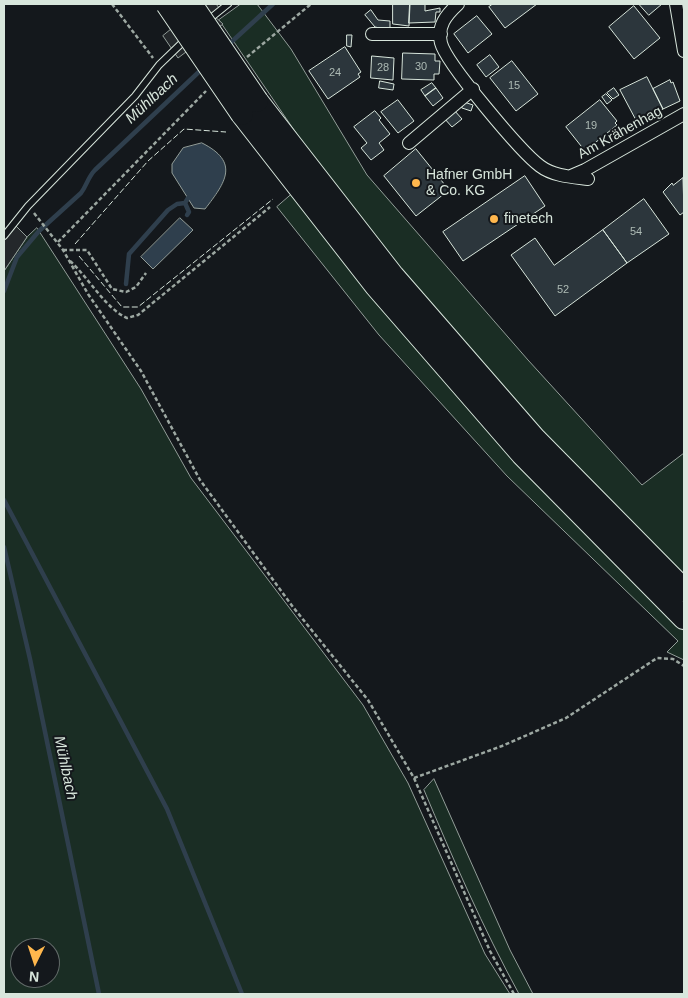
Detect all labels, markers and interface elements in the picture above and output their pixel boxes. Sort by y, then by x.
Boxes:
house number: 30 [415,60,427,74]
house number: 28 [377,61,389,75]
house number: 24 [329,66,341,80]
water label: Mühlbach [122,70,182,128]
house number: 15 [508,79,520,93]
street label: Am Krähenhag [575,103,665,163]
house number: 19 [585,119,597,133]
place label: Hafner GmbH & Co. KG [426,167,512,200]
marker: Hafner GmbH & Co. KG [410,177,422,189]
place label: finetech [504,211,553,227]
marker: finetech [488,213,500,225]
house number: 54 [630,225,642,239]
house number: 52 [557,283,569,297]
water label: Mühlbach [49,734,81,802]
north arrow [10,938,60,988]
text: N [28,969,40,985]

